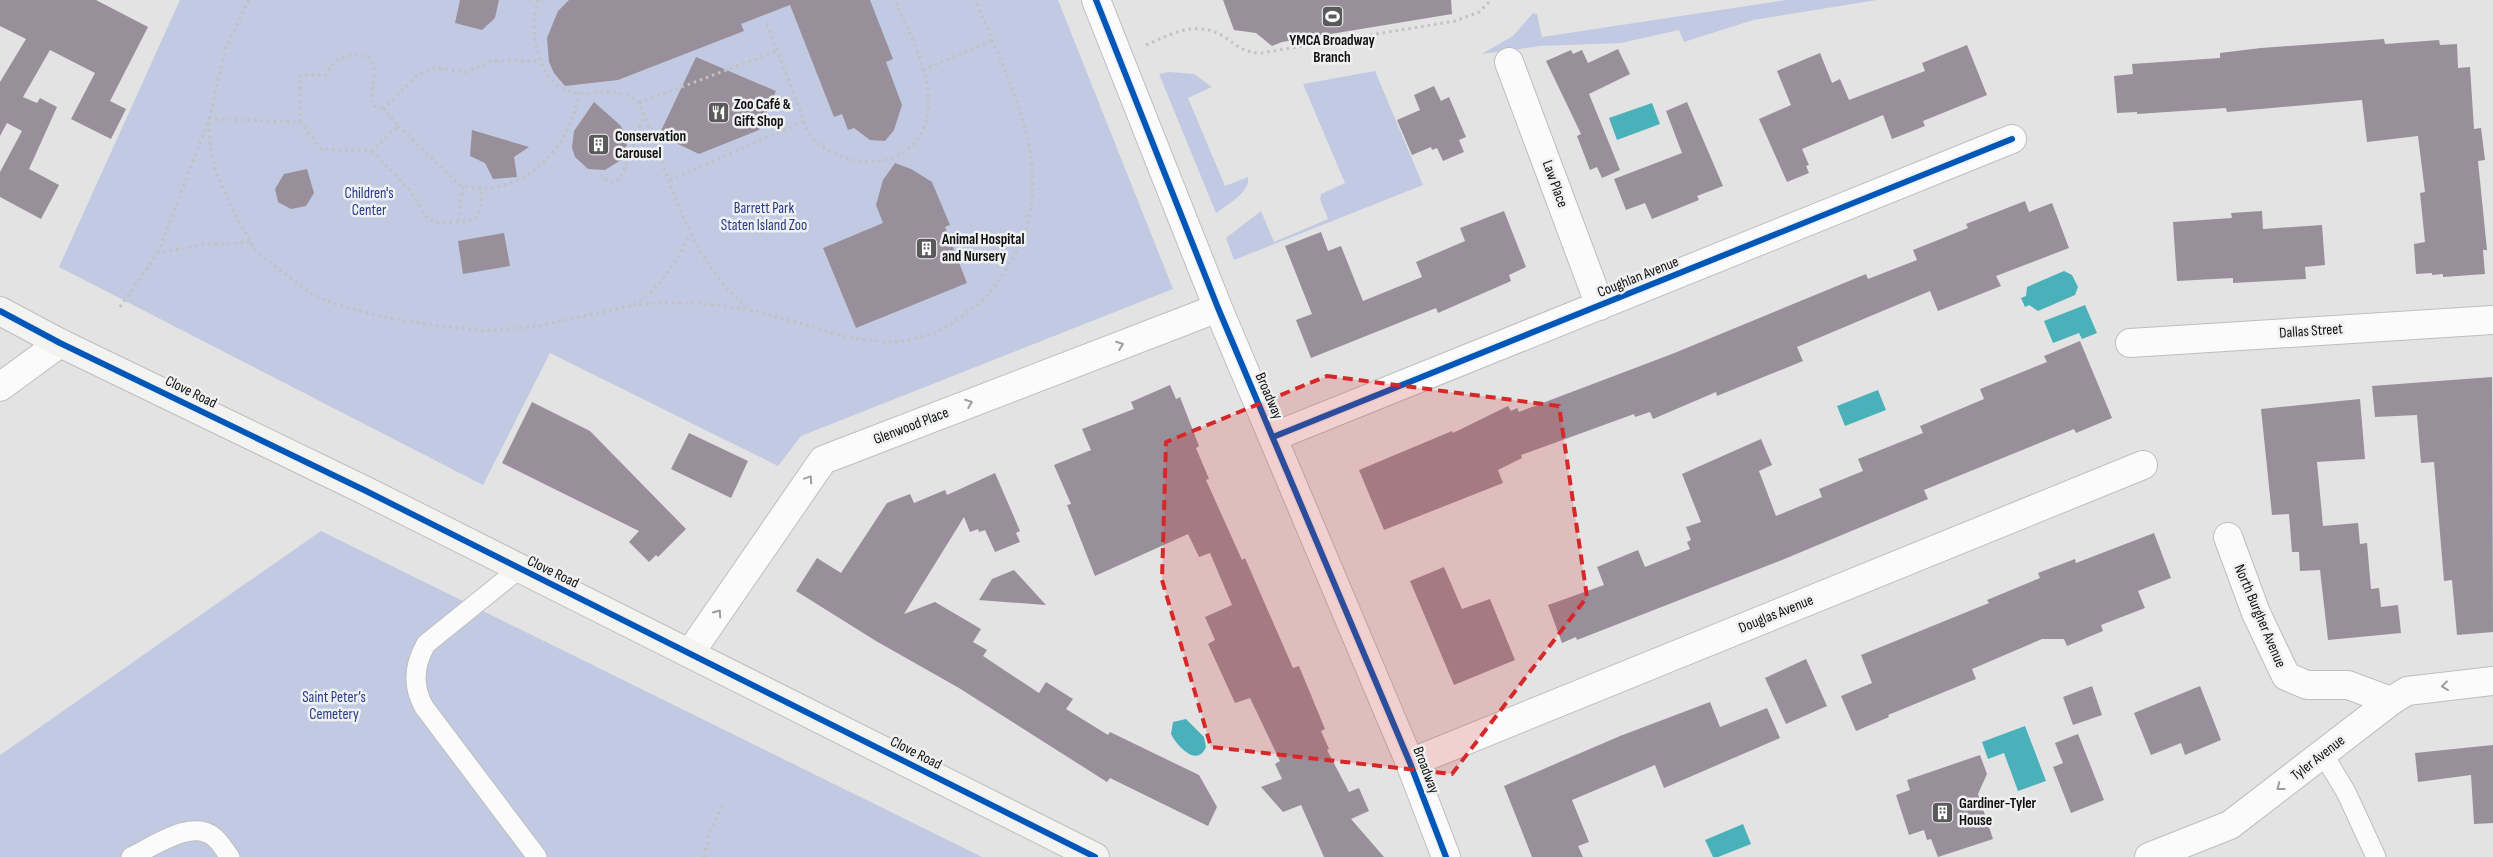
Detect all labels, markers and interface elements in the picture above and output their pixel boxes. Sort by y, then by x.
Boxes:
sports icon: YMCA Broadway Branch [1320,5,1344,29]
place label: YMCA Broadway Branch [1289,31,1375,67]
place label: Zoo Café & Gift Shop [734,95,791,131]
restaurant icon: Zoo Café & Gift Shop [706,101,730,125]
place label: Conservation Carousel [615,127,686,163]
building icon: Conservation Carousel [587,133,611,157]
street label: Law Place [1538,158,1572,210]
park label: Children's Center [344,184,394,220]
park label: Barrett Park Staten Island Zoo [721,199,807,235]
place label: Animal Hospital and Nursery [941,230,1024,266]
building icon: Animal Hospital and Nursery [914,236,938,260]
street label: Coughlan Avenue [1595,252,1681,302]
street label: Dallas Street [2279,319,2344,343]
one-way arrow [1115,341,1124,351]
street label: Broadway [1251,370,1287,422]
street label: Clove Road [162,371,220,413]
one-way arrow [964,399,972,409]
street label: Glenwood Place [871,403,951,449]
one-way arrow [803,475,812,485]
street label: Clove Road [524,551,582,593]
street label: North Burgher Avenue [2230,561,2290,671]
street label: Douglas Avenue [1736,590,1816,638]
one-way arrow [711,609,721,618]
one-way arrow [2440,681,2449,691]
park label: Saint Peter’s Cemetery [302,688,366,724]
street label: Tyler Avenue [2287,731,2349,785]
street label: Clove Road [887,732,945,774]
street label: Broadway [1408,744,1444,796]
one-way arrow [2277,782,2286,790]
place label: Gardiner-Tyler House [1959,794,2037,830]
building icon: Gardiner-Tyler House [1931,800,1955,824]

